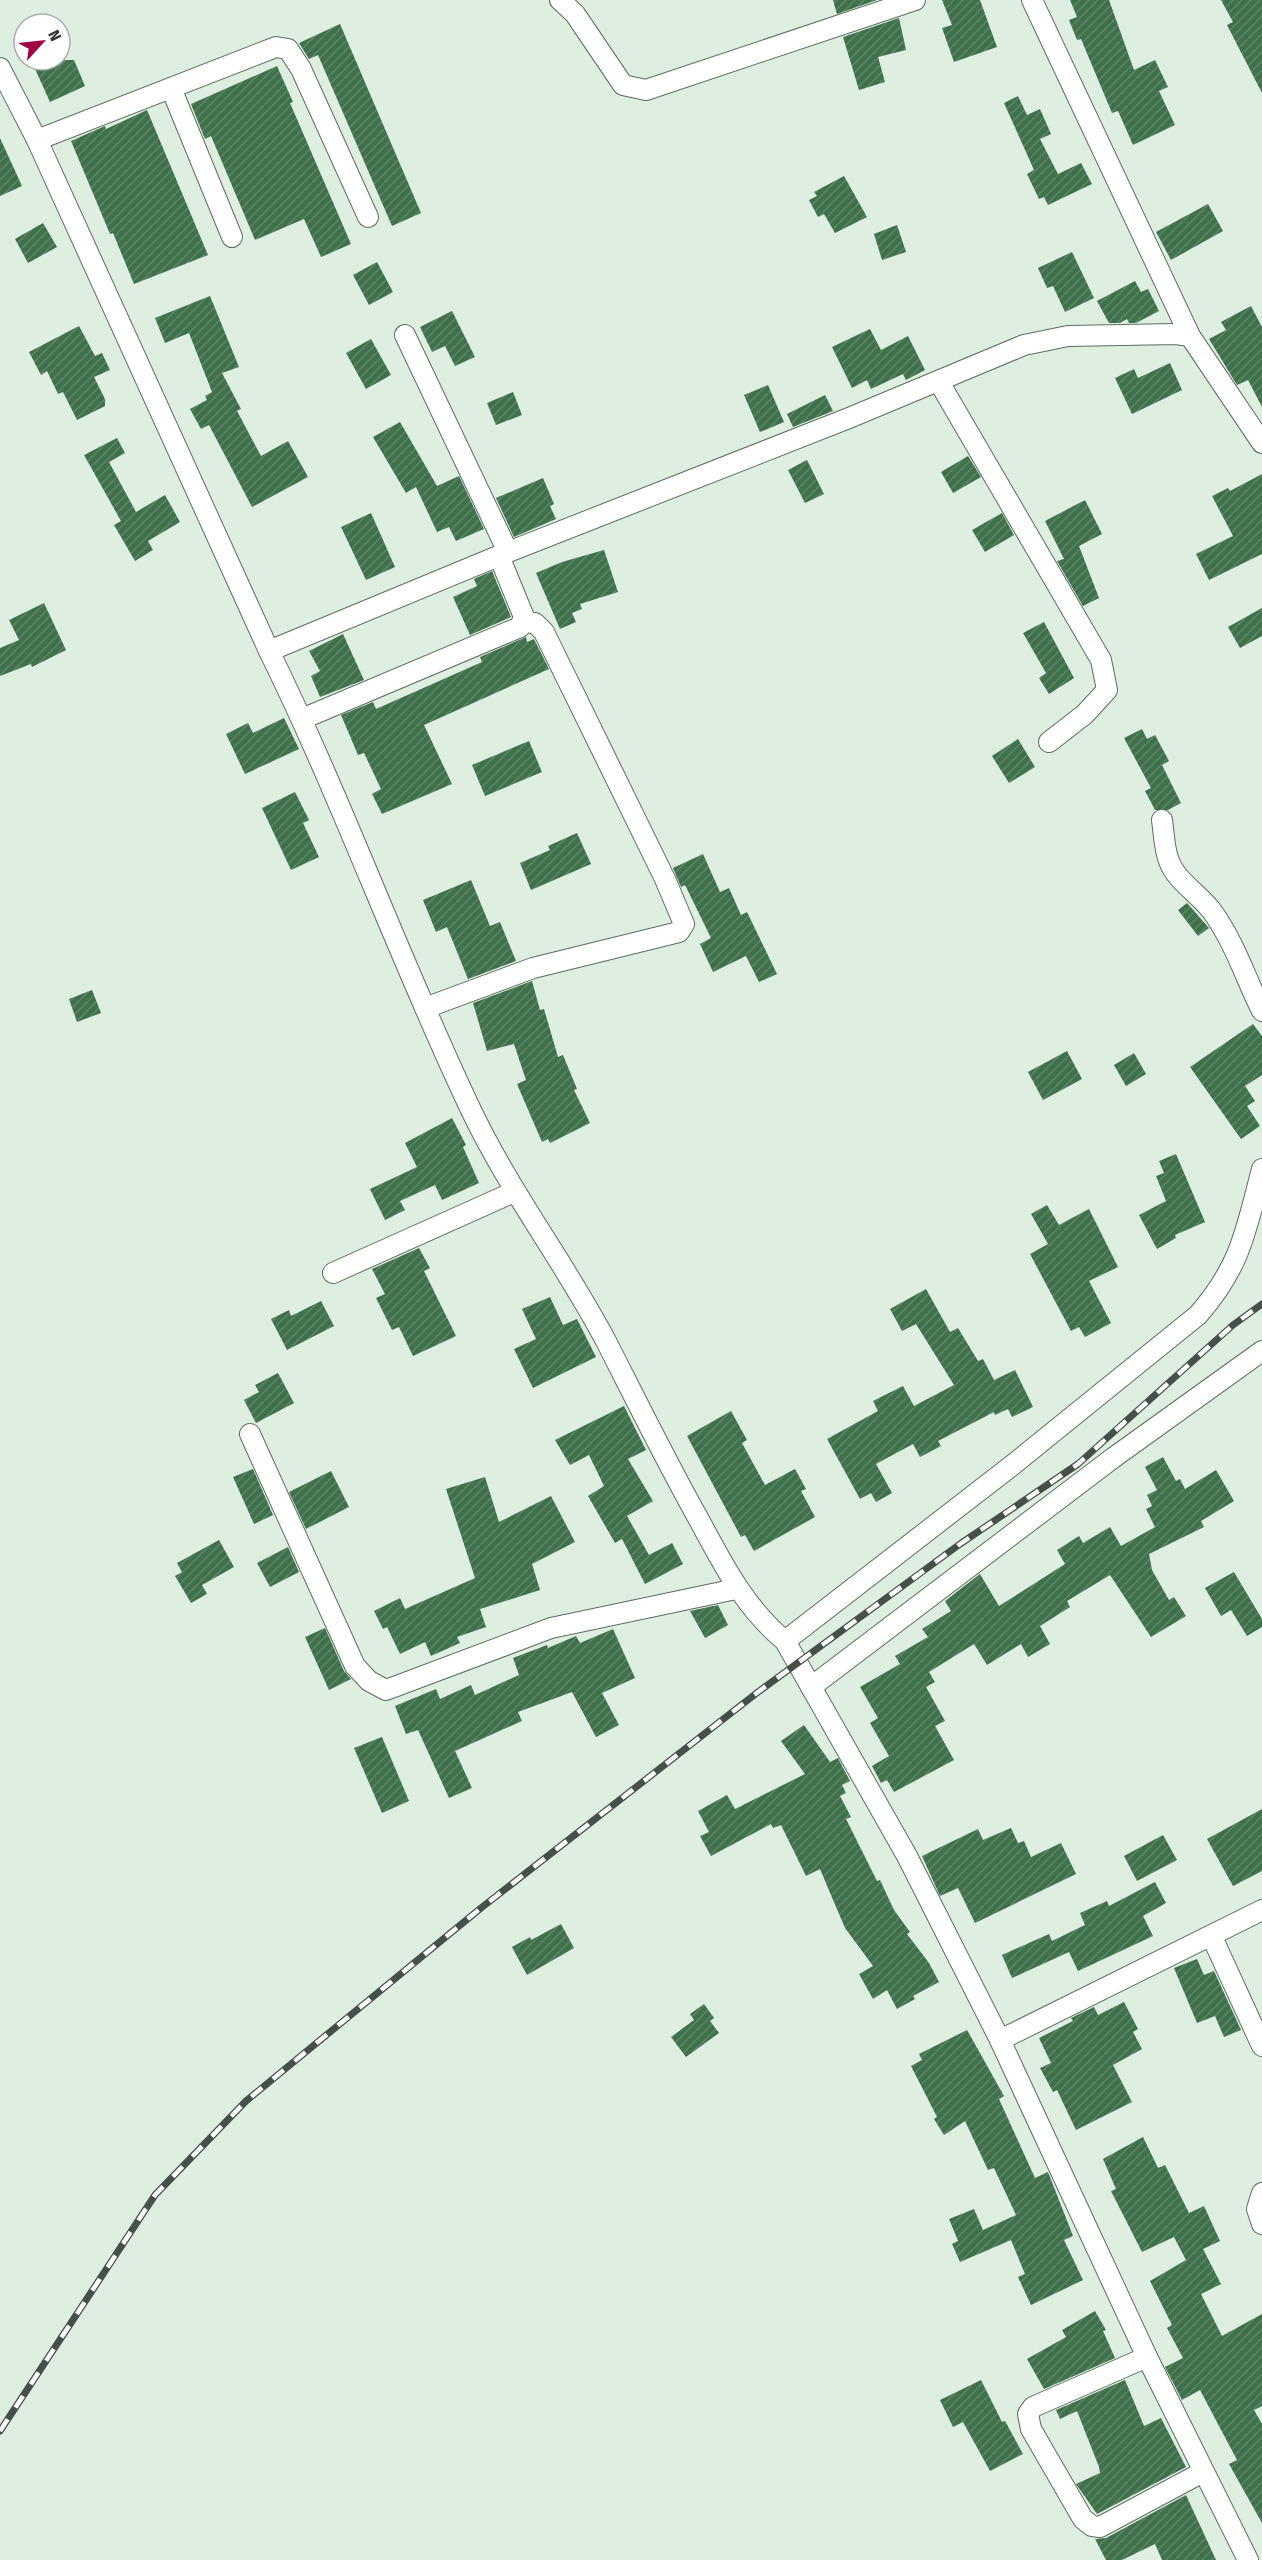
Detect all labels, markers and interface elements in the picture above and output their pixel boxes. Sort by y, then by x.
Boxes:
north arrow [12,12,72,72]
text: N [44,27,66,44]

